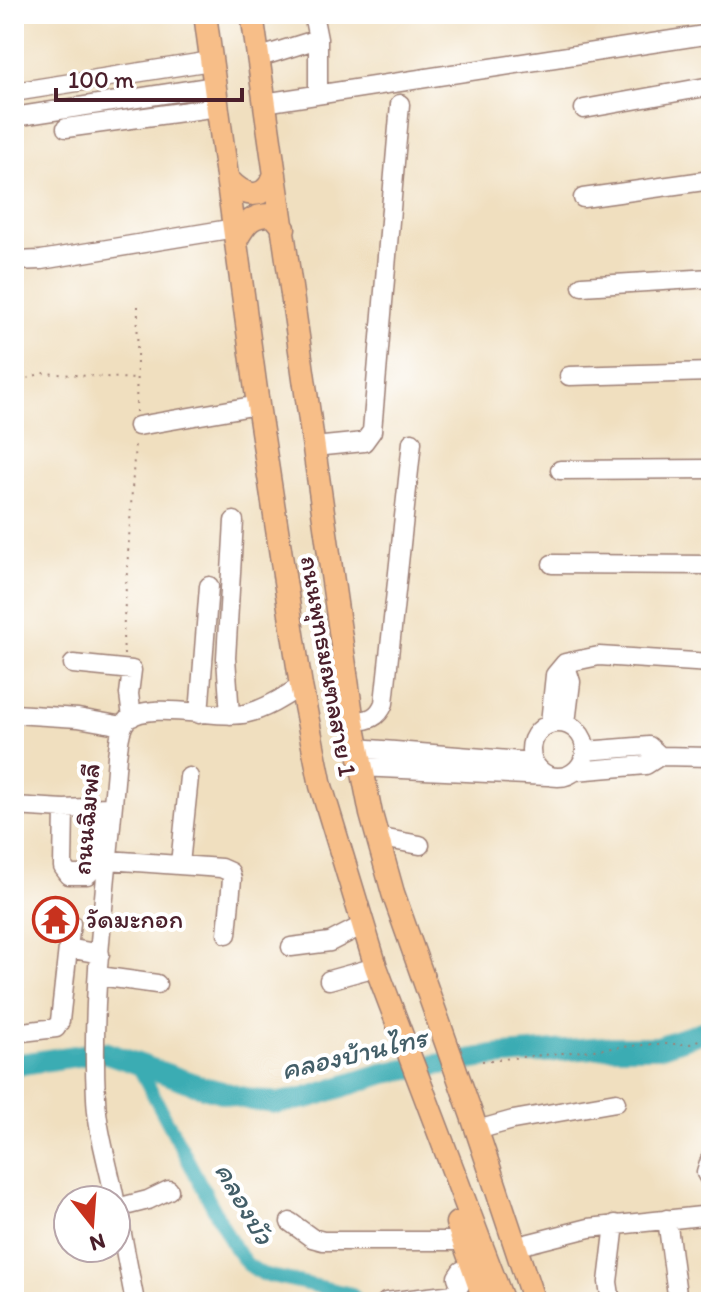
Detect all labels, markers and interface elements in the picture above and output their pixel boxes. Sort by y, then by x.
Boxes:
scale bar [56,52,242,102]
text: 100 m [68,65,134,94]
street label: ถนนพุทธมณฑลสาย 1 [292,553,364,779]
street label: ถนนฉิมพลี [65,762,107,876]
temple icon: วัดมะกอก [31,895,79,943]
place label: วัดมะกอก [86,903,184,935]
water label: คลองบ้านไทร [278,1019,433,1086]
water label: คลองบัว [208,1156,283,1251]
north arrow [52,1184,132,1264]
text: N [87,1228,109,1258]

